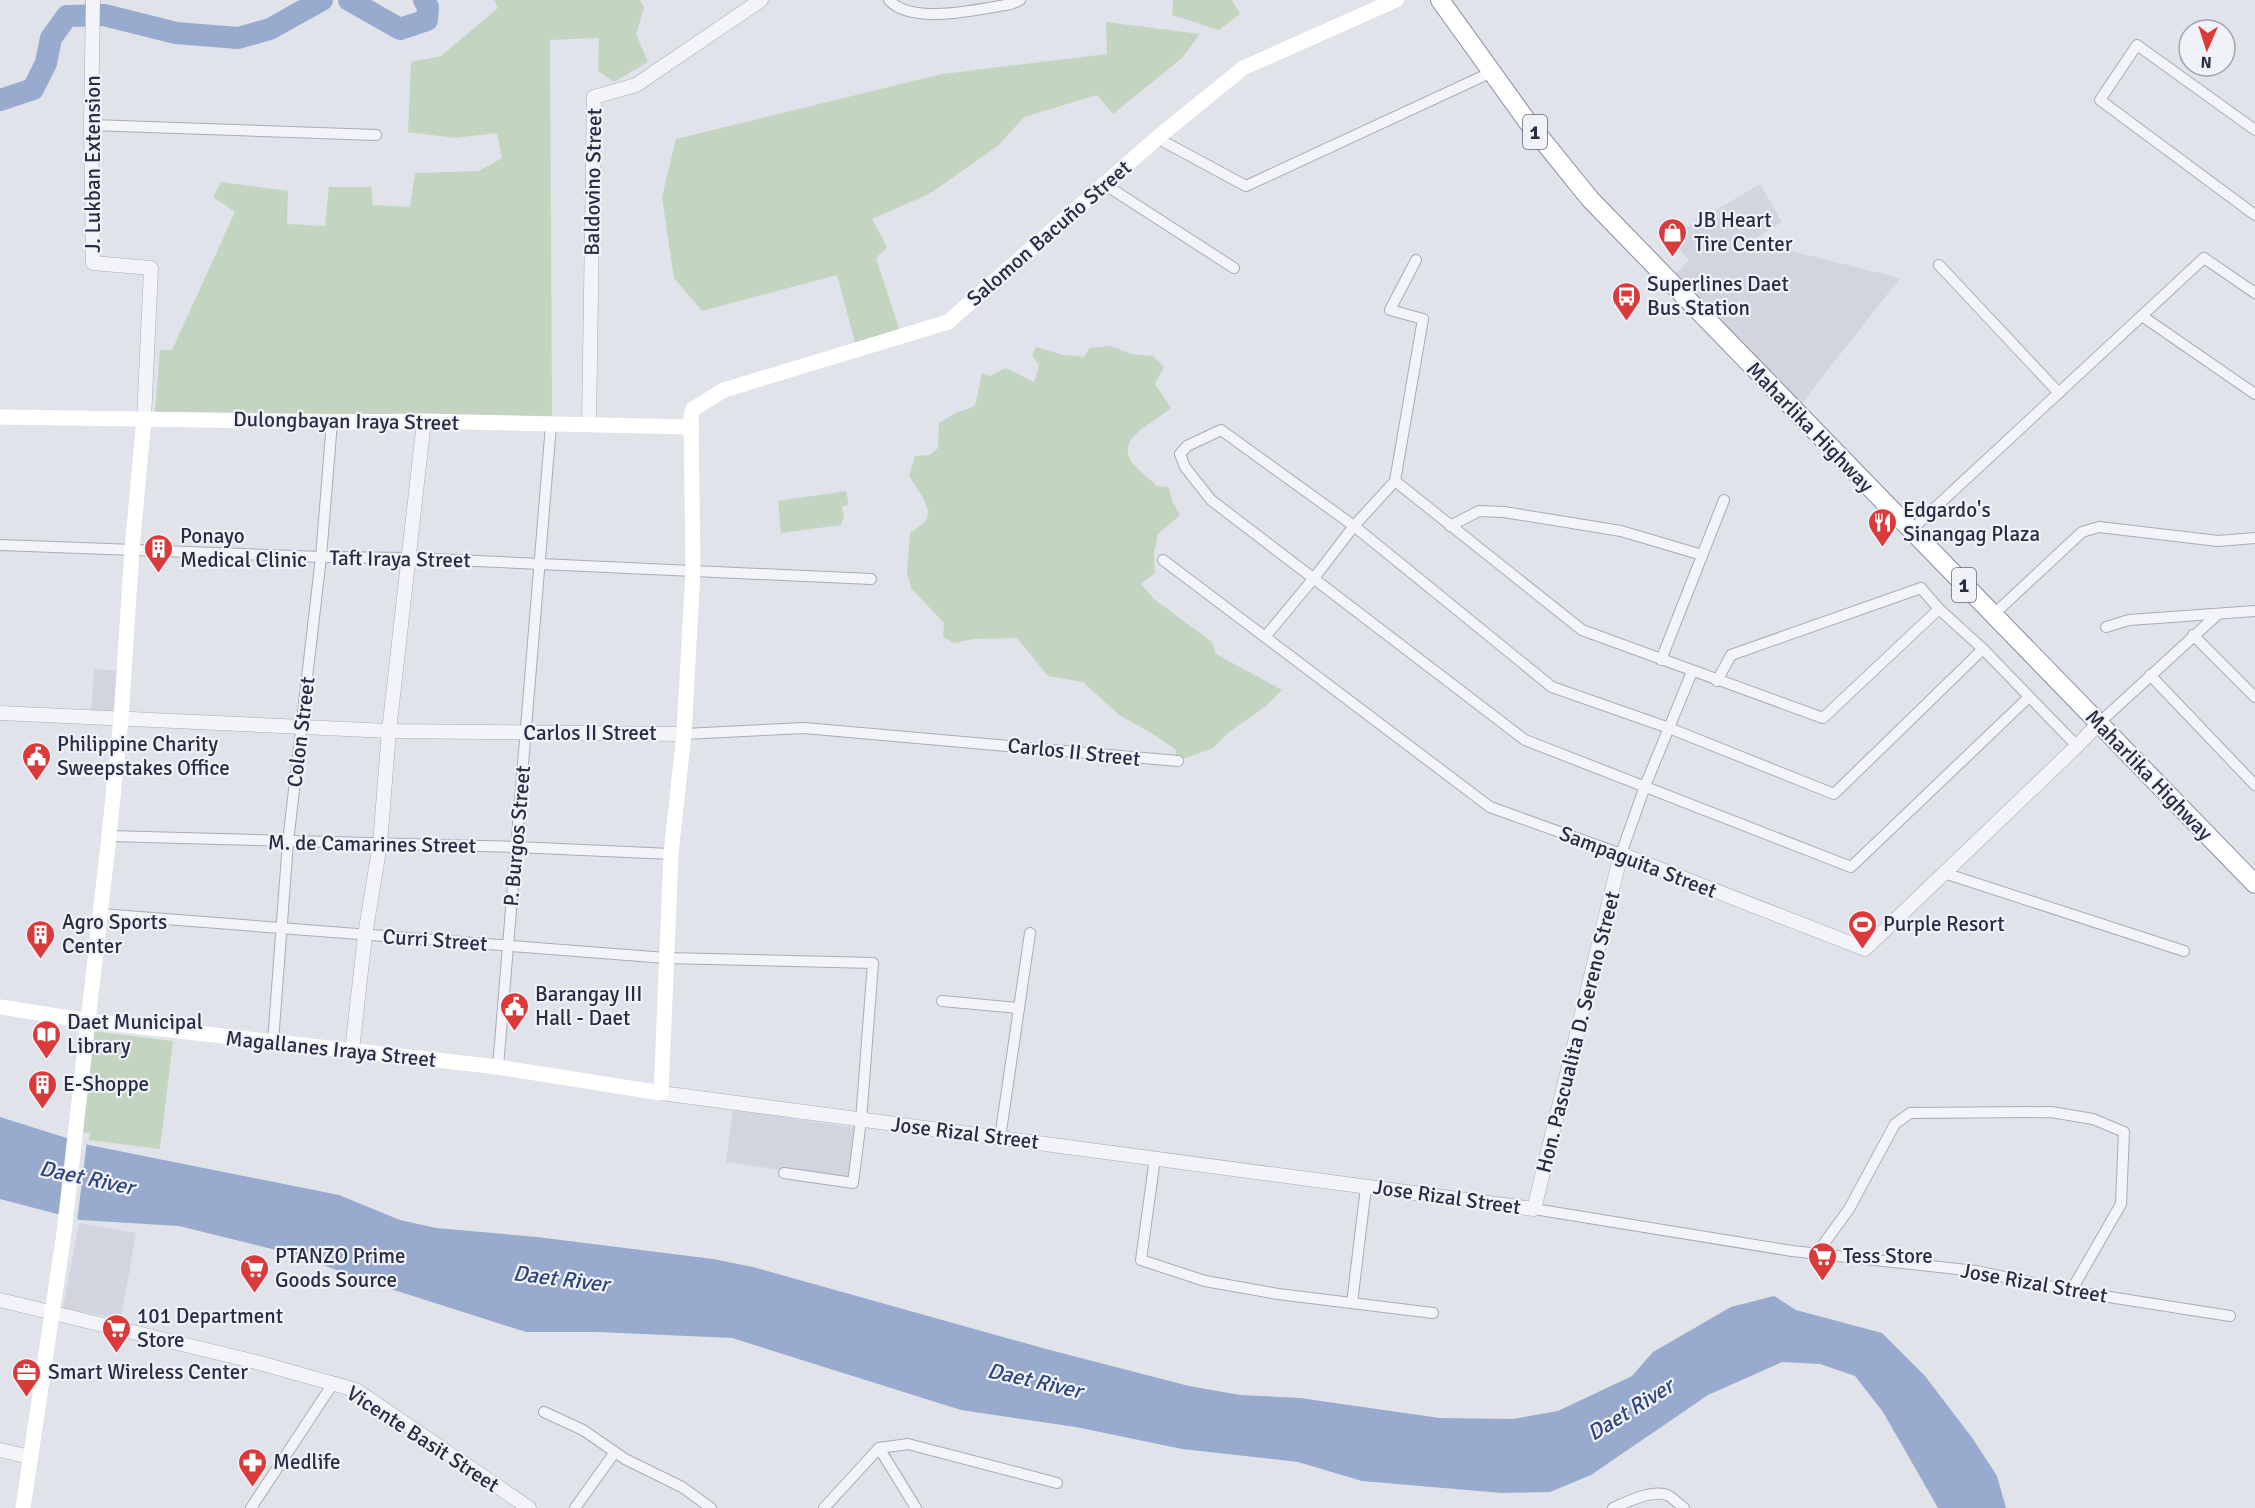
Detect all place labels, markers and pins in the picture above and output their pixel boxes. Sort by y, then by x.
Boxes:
place label: JB Heart Tire Center [1694,207,1793,257]
shop icon: JB Heart Tire Center [1657,216,1689,258]
place label: Superlines Daet Bus Station [1647,271,1789,321]
bus stop icon: Superlines Daet Bus Station [1610,280,1642,322]
place label: Edgardo's Sinangag Plaza [1903,497,2040,547]
restaurant icon: Edgardo's Sinangag Plaza [1866,506,1898,548]
place label: Ponayo Medical Clinic [180,523,307,573]
building icon: Ponayo Medical Clinic [143,532,175,574]
place label: Philippine Charity Sweepstakes Office [57,731,230,781]
public building icon: Philippine Charity Sweepstakes Office [20,740,52,782]
sports icon: Purple Resort [1846,908,1878,950]
place label: Agro Sports Center [62,909,167,959]
place label: Purple Resort [1883,911,2005,937]
building icon: Agro Sports Center [25,918,57,960]
place label: Barangay III Hall - Daet [535,981,642,1031]
public building icon: Barangay III Hall - Daet [498,990,530,1032]
place label: Daet Municipal Library [67,1009,203,1059]
library icon: Daet Municipal Library [30,1018,62,1060]
building icon: E-Shoppe [26,1068,58,1110]
place label: E-Shoppe [63,1071,149,1097]
supermarket icon: Tess Store [1806,1240,1838,1282]
place label: PTANZO Prime Goods Source [275,1243,405,1293]
place label: Tess Store [1843,1243,1933,1269]
supermarket icon: PTANZO Prime Goods Source [238,1252,270,1294]
place label: 101 Department Store [137,1303,283,1353]
supermarket icon: 101 Department Store [100,1312,132,1354]
office icon: Smart Wireless Center [11,1356,43,1398]
place label: Smart Wireless Center [48,1359,248,1385]
pharmacy icon: Medlife [236,1446,268,1488]
place label: Medlife [273,1449,341,1475]

